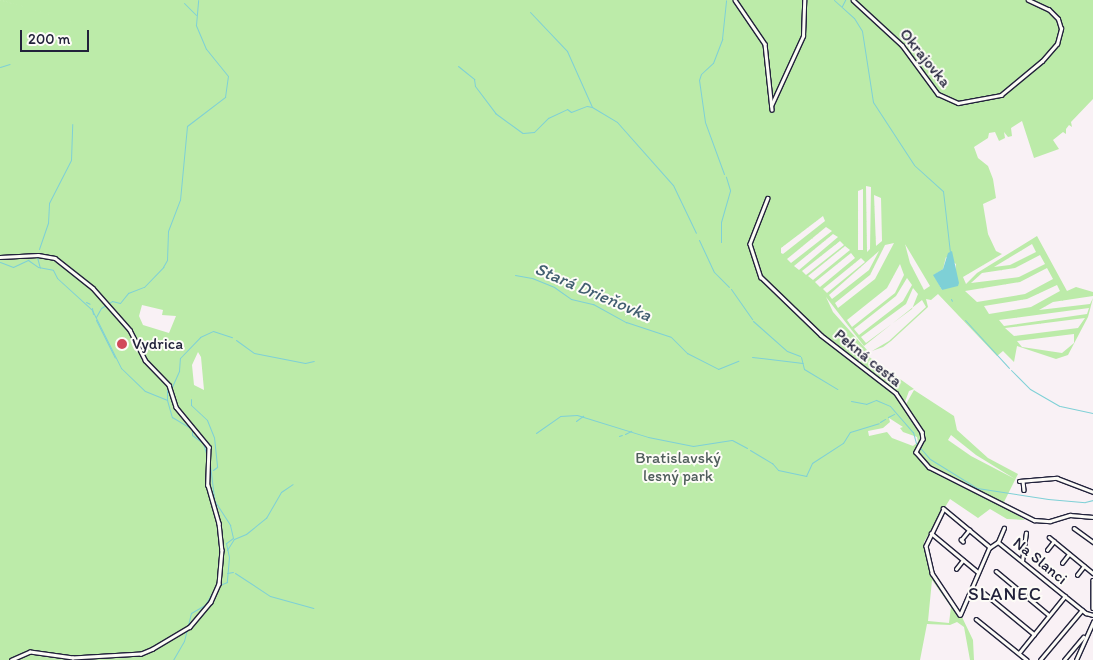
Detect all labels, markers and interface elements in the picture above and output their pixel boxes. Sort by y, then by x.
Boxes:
scale bar [22,20,91,52]
street label: Okrajovka [895,25,955,91]
text: 200 m [28,30,70,48]
water label: Stará Drieňovka [531,258,655,326]
street label: Pekná cesta [830,325,906,391]
place label: Vydrica [132,334,183,354]
marker: Vydrica [116,338,128,350]
park label: Bratislavský lesný park [635,448,721,486]
street label: Na Slanci [1009,533,1071,589]
district label: SLANEC [967,583,1043,605]

